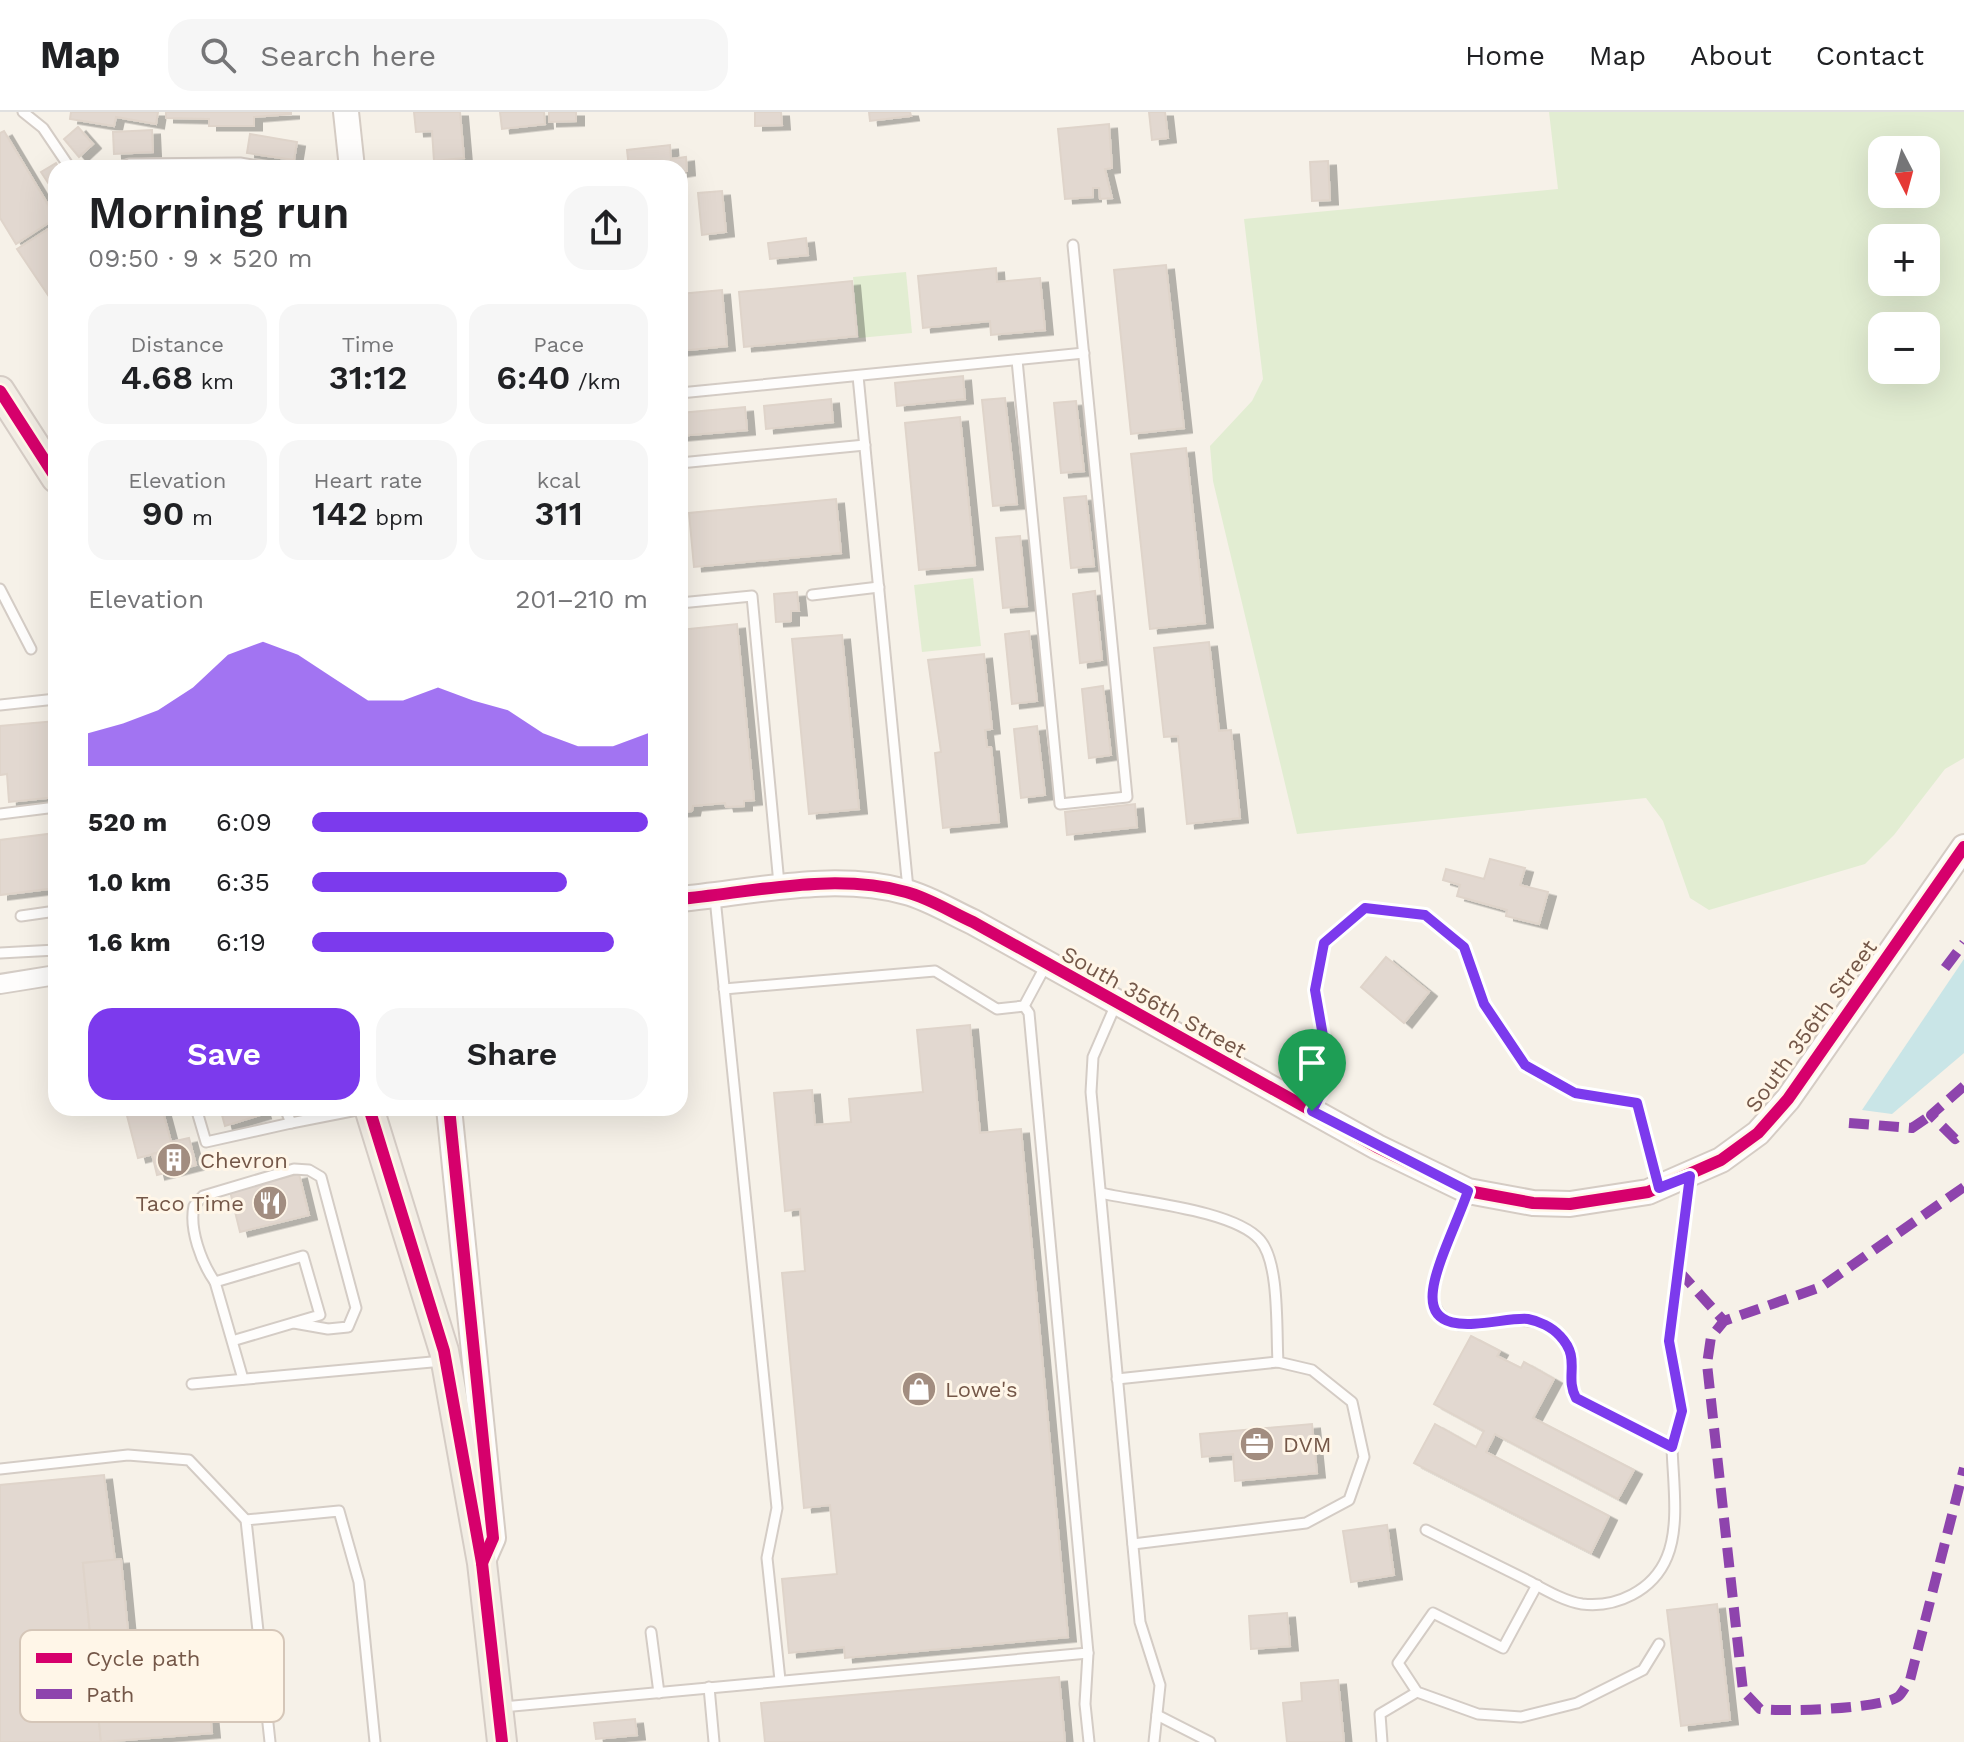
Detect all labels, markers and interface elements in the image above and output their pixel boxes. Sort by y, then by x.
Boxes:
search box [168,19,728,91]
text: Map [40,33,120,77]
icon: search [196,33,240,77]
text: Search here [260,38,436,73]
text: Home [1465,39,1545,72]
text: Map [1589,39,1646,72]
text: About [1690,39,1772,72]
text: Contact [1816,39,1924,72]
north arrow [1868,136,1940,208]
map controls [1868,136,1940,384]
button: share [564,186,648,270]
text: Morning run [88,187,349,239]
button: + [1868,224,1940,296]
text: 09:50 · 9 × 520 m [88,243,312,273]
button: − [1868,312,1940,384]
text: Distance [131,332,224,357]
text: Time [342,332,394,357]
text: Pace [533,332,584,357]
text: 4.68 [121,357,193,397]
text: 31:12 [329,357,407,397]
text: 6:40 [496,357,570,397]
text: km [193,369,234,394]
text: /km [570,369,621,394]
text: Elevation [128,468,226,493]
text: Heart rate [314,468,422,493]
text: kcal [537,468,580,493]
text: 90 [142,493,184,533]
text: 142 [312,493,368,533]
text: 311 [535,493,583,533]
text: m [184,505,213,530]
text: bpm [368,505,424,530]
text: Elevation [88,584,204,614]
text: 201–210 m [515,584,648,614]
text: 520 m [88,807,167,837]
text: 6:09 [216,807,272,837]
text: 1.0 km [88,867,171,897]
text: 6:35 [216,867,270,897]
text: 1.6 km [88,927,171,957]
text: 6:19 [216,927,266,957]
street label: South 356th Street [1740,935,1882,1117]
street label: South 356th Street [1058,941,1250,1063]
button: Save [88,1008,360,1100]
button: Share [376,1008,648,1100]
pin [1278,1029,1346,1111]
icon: arrive [1290,1041,1334,1085]
building icon: Chevron [155,1141,193,1179]
place label: Chevron [200,1148,288,1173]
restaurant icon: Taco Time [251,1184,289,1222]
place label: Taco Time [136,1191,244,1216]
shop icon: Lowe's [900,1370,938,1408]
place label: Lowe's [945,1377,1018,1402]
office icon: DVM [1238,1425,1276,1463]
place label: DVM [1283,1432,1332,1457]
legend [20,1630,284,1722]
text: Cycle path [86,1646,200,1671]
text: Path [86,1682,134,1707]

